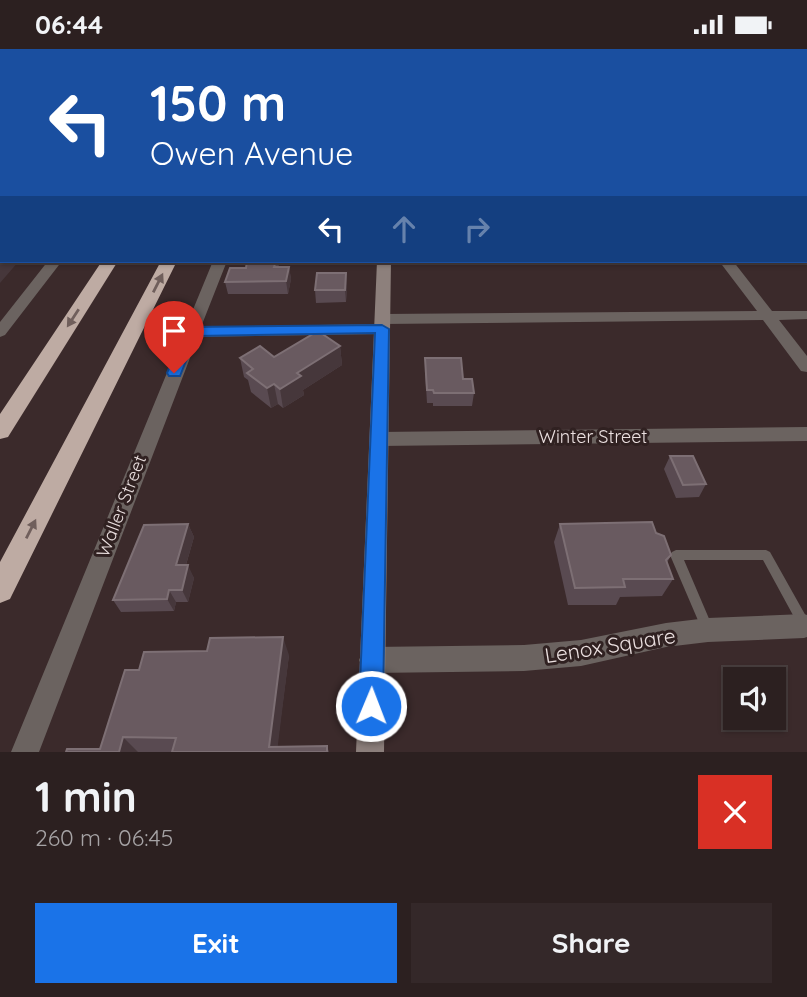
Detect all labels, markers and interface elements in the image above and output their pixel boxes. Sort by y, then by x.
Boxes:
text: 06:44 [35,8,103,41]
text: 150 m [150,72,286,133]
icon: left [35,77,126,168]
text: Owen Avenue [150,133,353,173]
icon: left [312,210,350,248]
icon: ahead [385,210,423,248]
icon: right [458,210,496,248]
one-way arrow [152,273,164,293]
pin [144,301,204,373]
one-way arrow [66,309,80,327]
icon: arrive [155,312,193,350]
street label: Winter Street [539,425,647,448]
street label: Waller Street [91,452,151,560]
one-way arrow [26,519,37,539]
street label: Lenox Square [543,622,677,668]
map controls [723,667,786,730]
button: sound [723,667,786,730]
position arrow [334,669,408,743]
text: 1 min [35,770,137,823]
button: close [698,775,772,849]
text: 260 m · 06:45 [35,823,173,852]
button: Exit [35,903,397,983]
button: Share [411,903,772,983]

